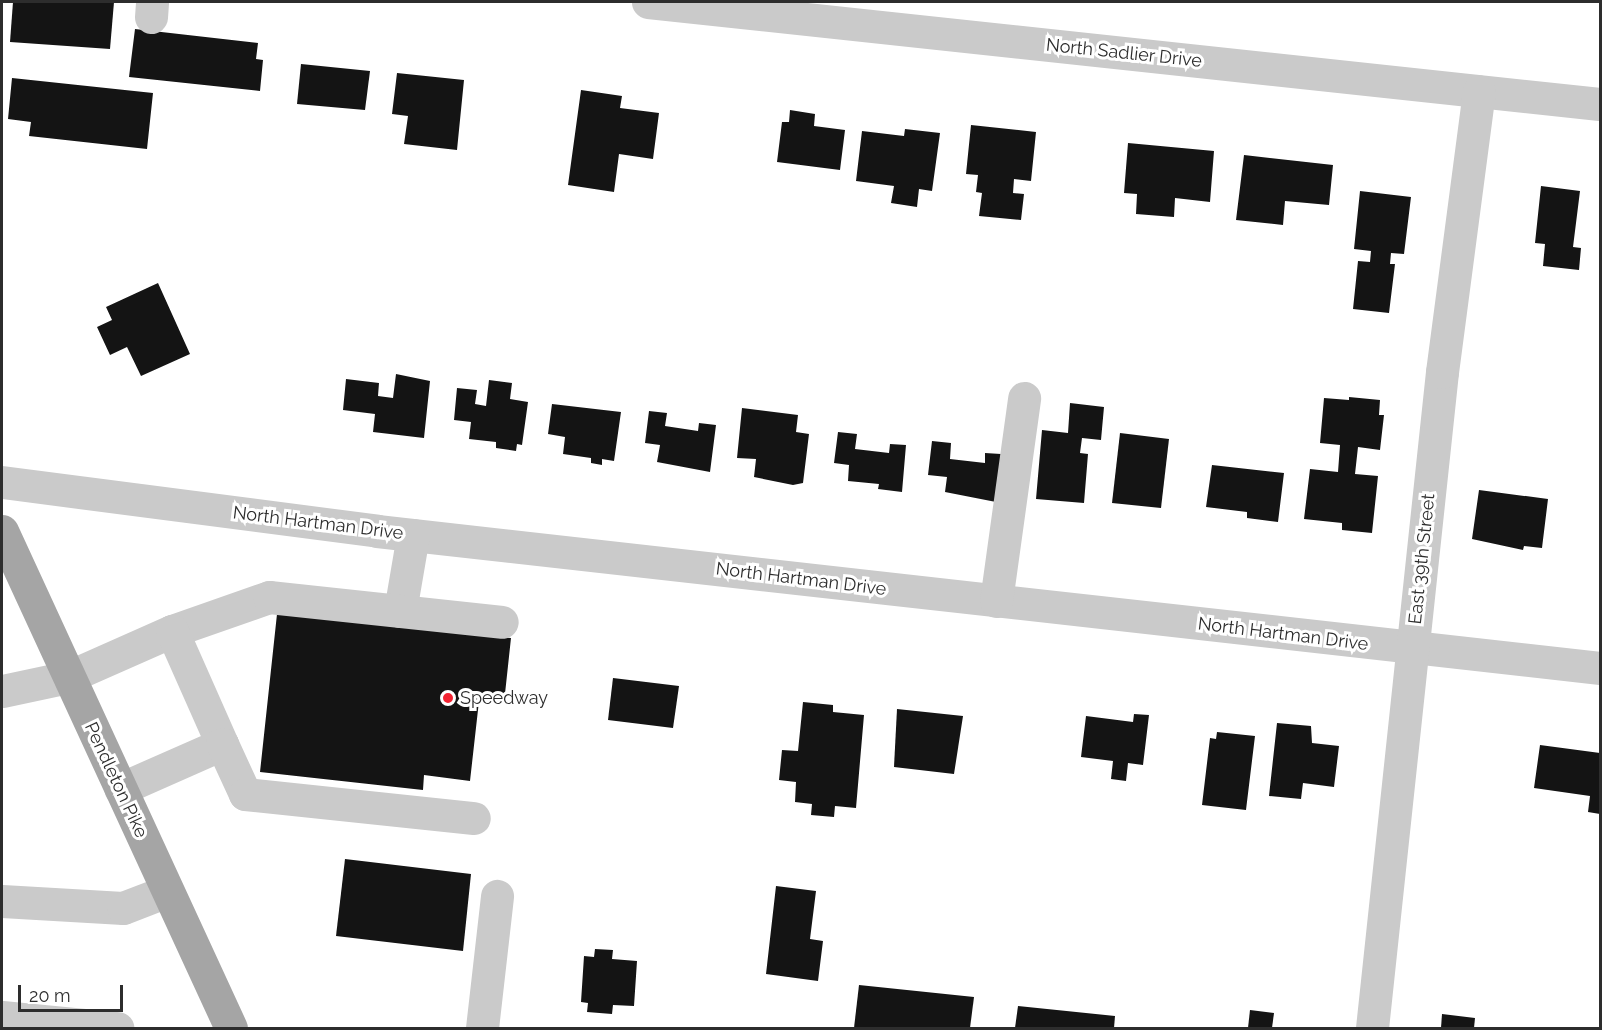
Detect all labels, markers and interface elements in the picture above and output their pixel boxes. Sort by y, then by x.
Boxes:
street label: North Sadlier Drive [1045,34,1203,72]
street label: East 39th Street [1404,493,1440,625]
street label: North Hartman Drive [232,502,404,544]
street label: North Hartman Drive [715,558,887,600]
street label: North Hartman Drive [1197,613,1369,655]
place label: Speedway [460,687,548,709]
marker: Speedway [441,691,455,705]
street label: Pendleton Pike [80,719,152,841]
scale bar [21,973,126,1011]
text: 20 m [29,985,71,1006]

